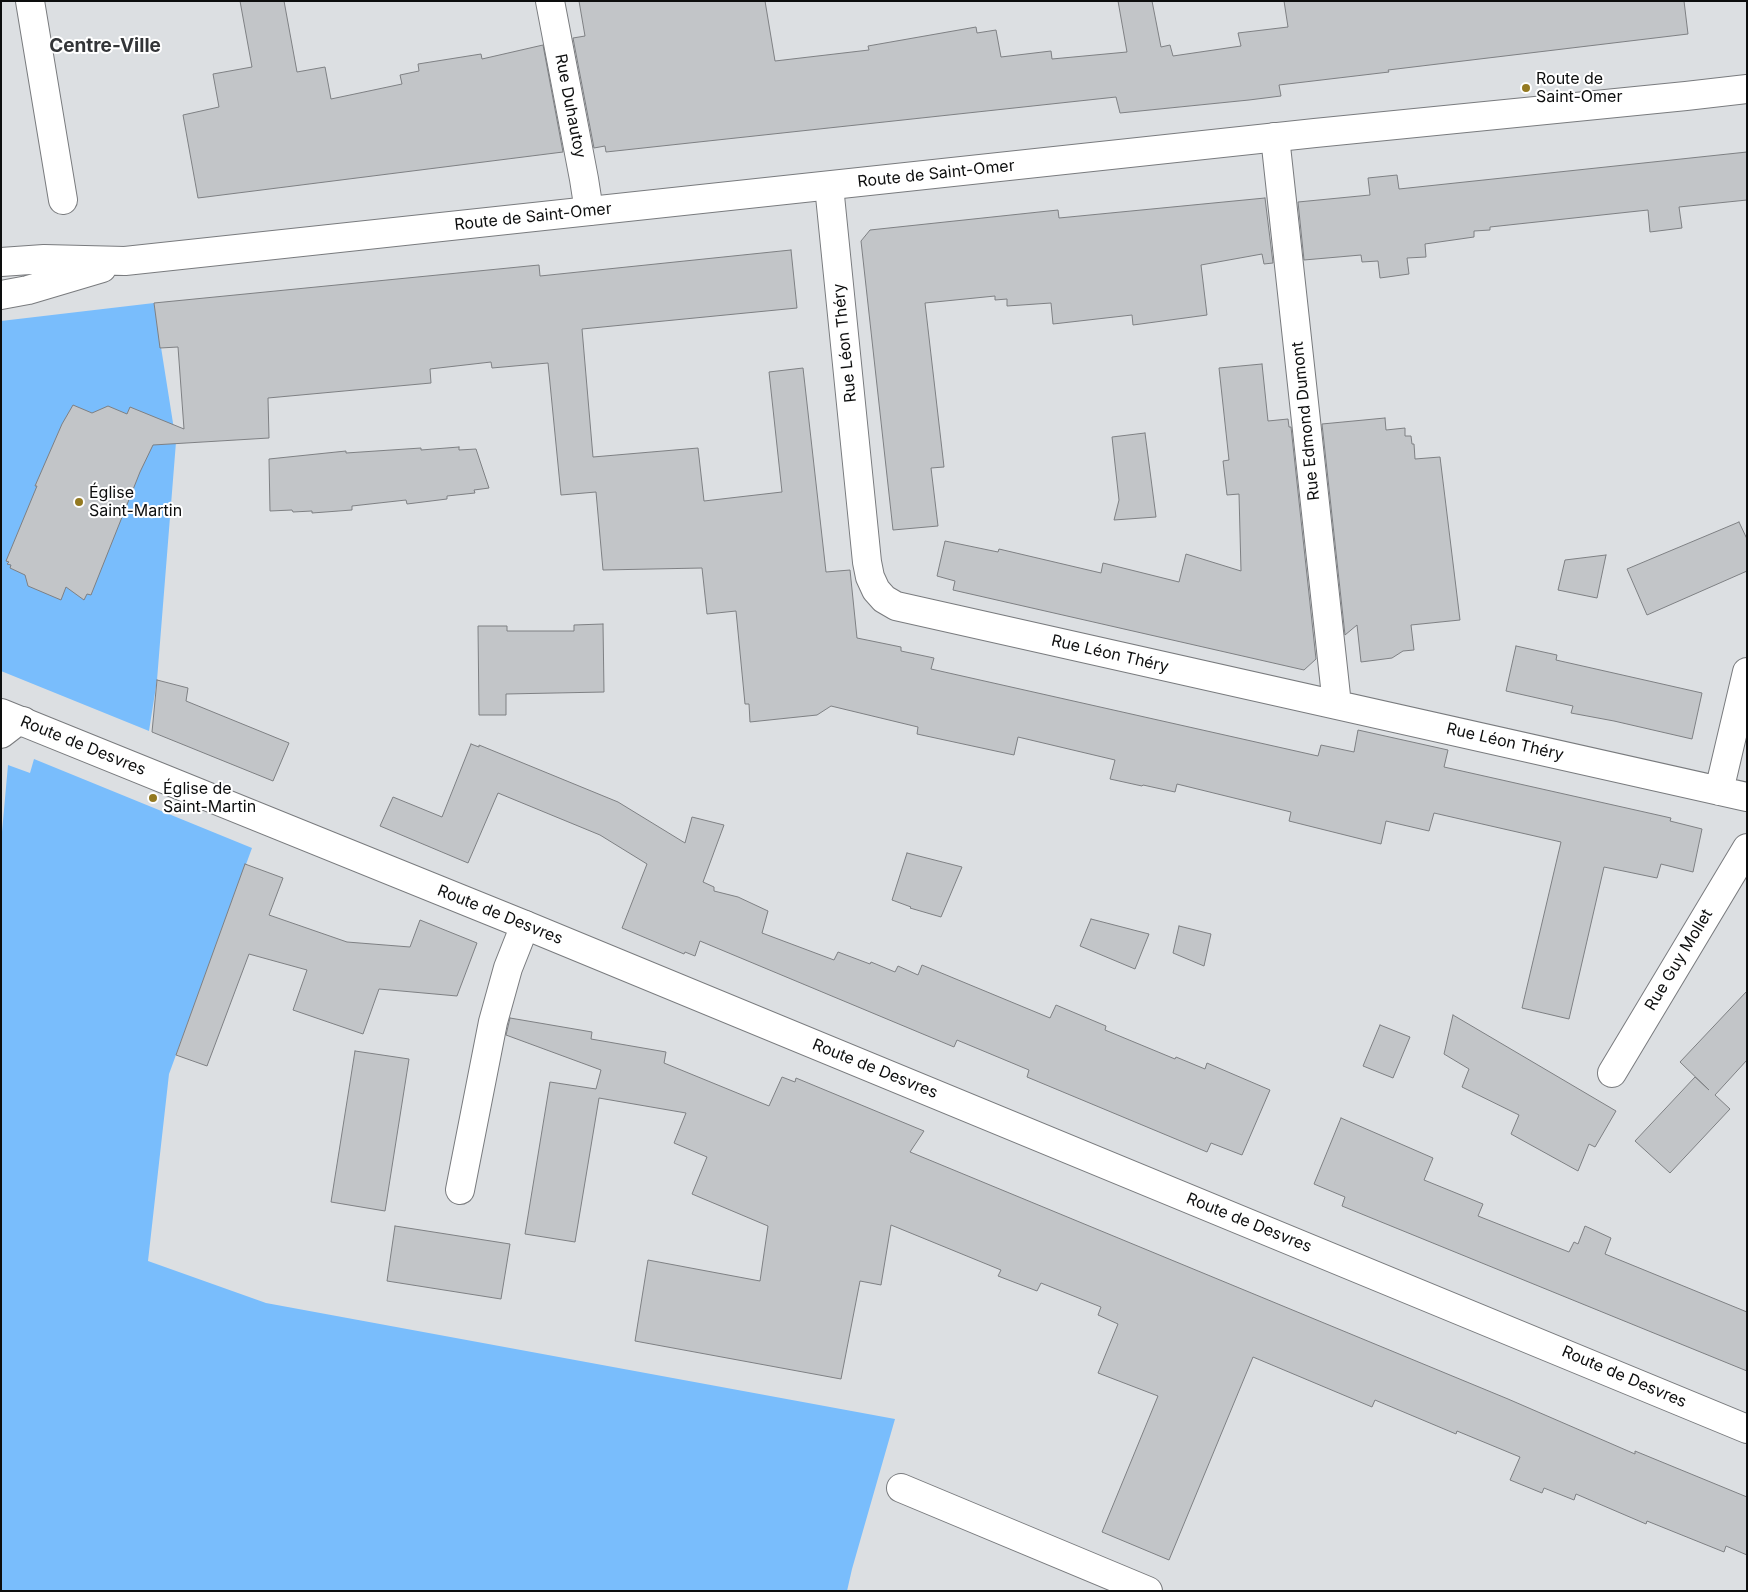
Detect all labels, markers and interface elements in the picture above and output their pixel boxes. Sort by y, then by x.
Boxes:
district label: Centre-Ville [49,35,161,57]
street label: Rue Duhautoy [550,52,590,160]
place label: Route de Saint-Omer [1536,69,1622,107]
marker: Route de Saint-Omer [1520,82,1532,94]
street label: Route de Saint-Omer [856,156,1016,192]
street label: Route de Saint-Omer [453,199,613,235]
street label: Rue Léon Théry [829,282,861,404]
street label: Rue Edmond Dumont [1288,341,1324,501]
place label: Église Saint-Martin [89,483,182,521]
marker: Église Saint-Martin [73,496,85,508]
street label: Rue Léon Théry [1049,631,1171,677]
street label: Route de Desvres [18,712,148,780]
street label: Rue Léon Théry [1444,719,1566,765]
place label: Église de Saint-Martin [163,779,256,817]
marker: Église de Saint-Martin [147,792,159,804]
street label: Route de Desvres [435,881,565,949]
street label: Rue Guy Mollet [1641,906,1717,1014]
street label: Route de Desvres [810,1035,940,1103]
street label: Route de Desvres [1184,1189,1314,1257]
street label: Route de Desvres [1559,1342,1689,1412]

